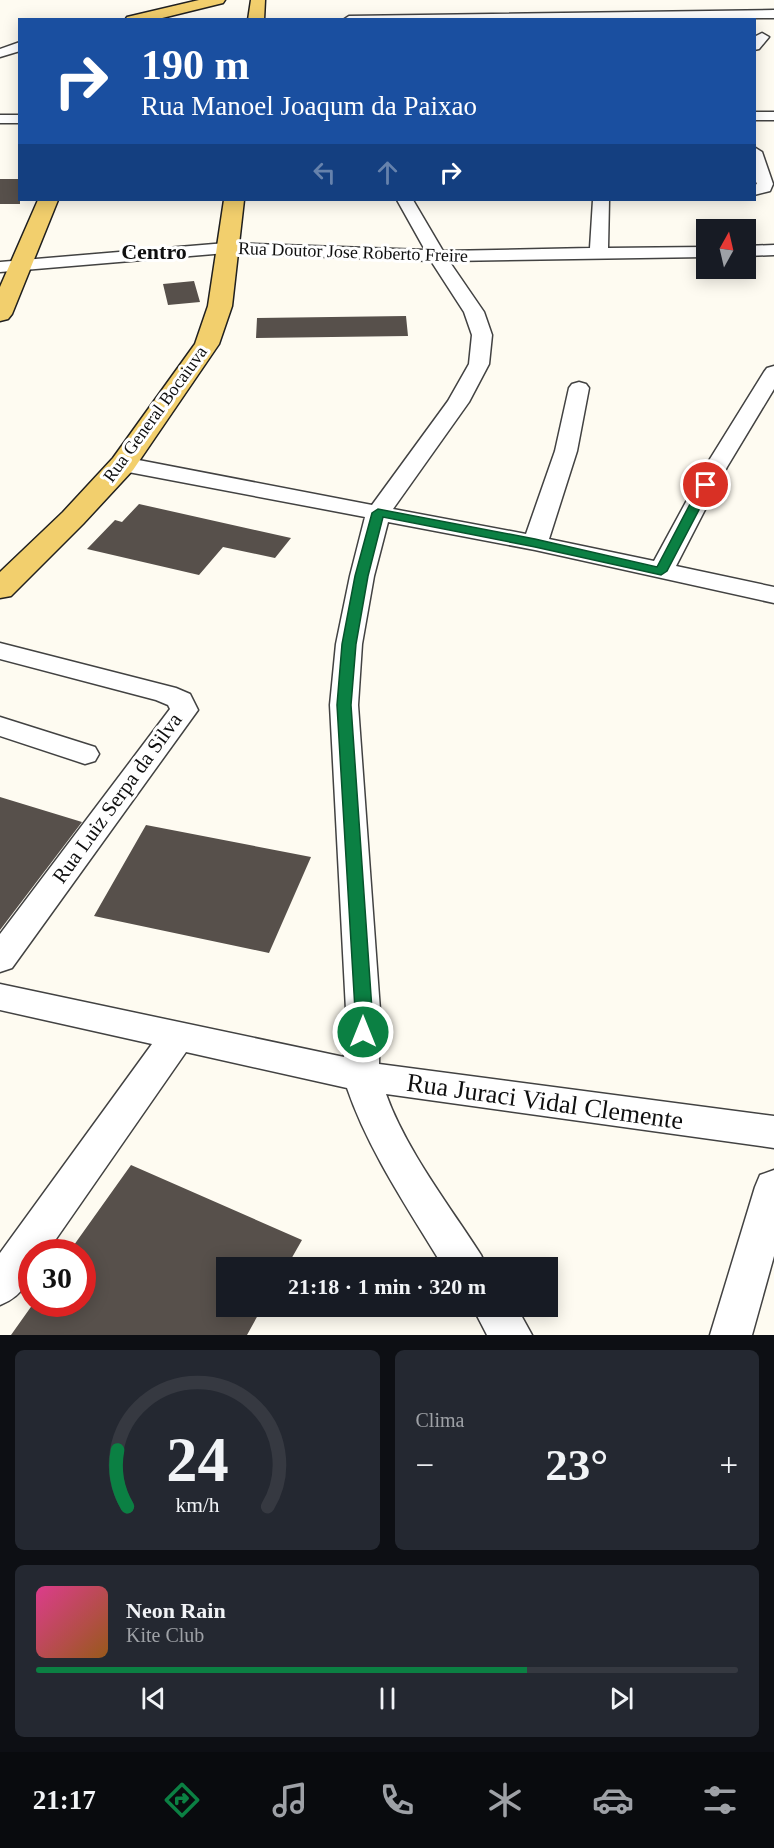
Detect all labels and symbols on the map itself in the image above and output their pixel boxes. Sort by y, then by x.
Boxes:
north arrow [696,219,756,279]
street label: Rua Doutor Jose Roberto Freire [238,238,468,266]
district label: Centro [121,239,187,264]
street label: Rua General Bocaiuva [99,342,211,486]
pin [680,459,731,510]
street label: Rua Luiz Serpa da Silva [47,708,187,888]
position arrow [331,1000,395,1064]
street label: Rua Juraci Vidal Clemente [405,1068,685,1135]
speed limit sign: 30 [18,1239,96,1317]

